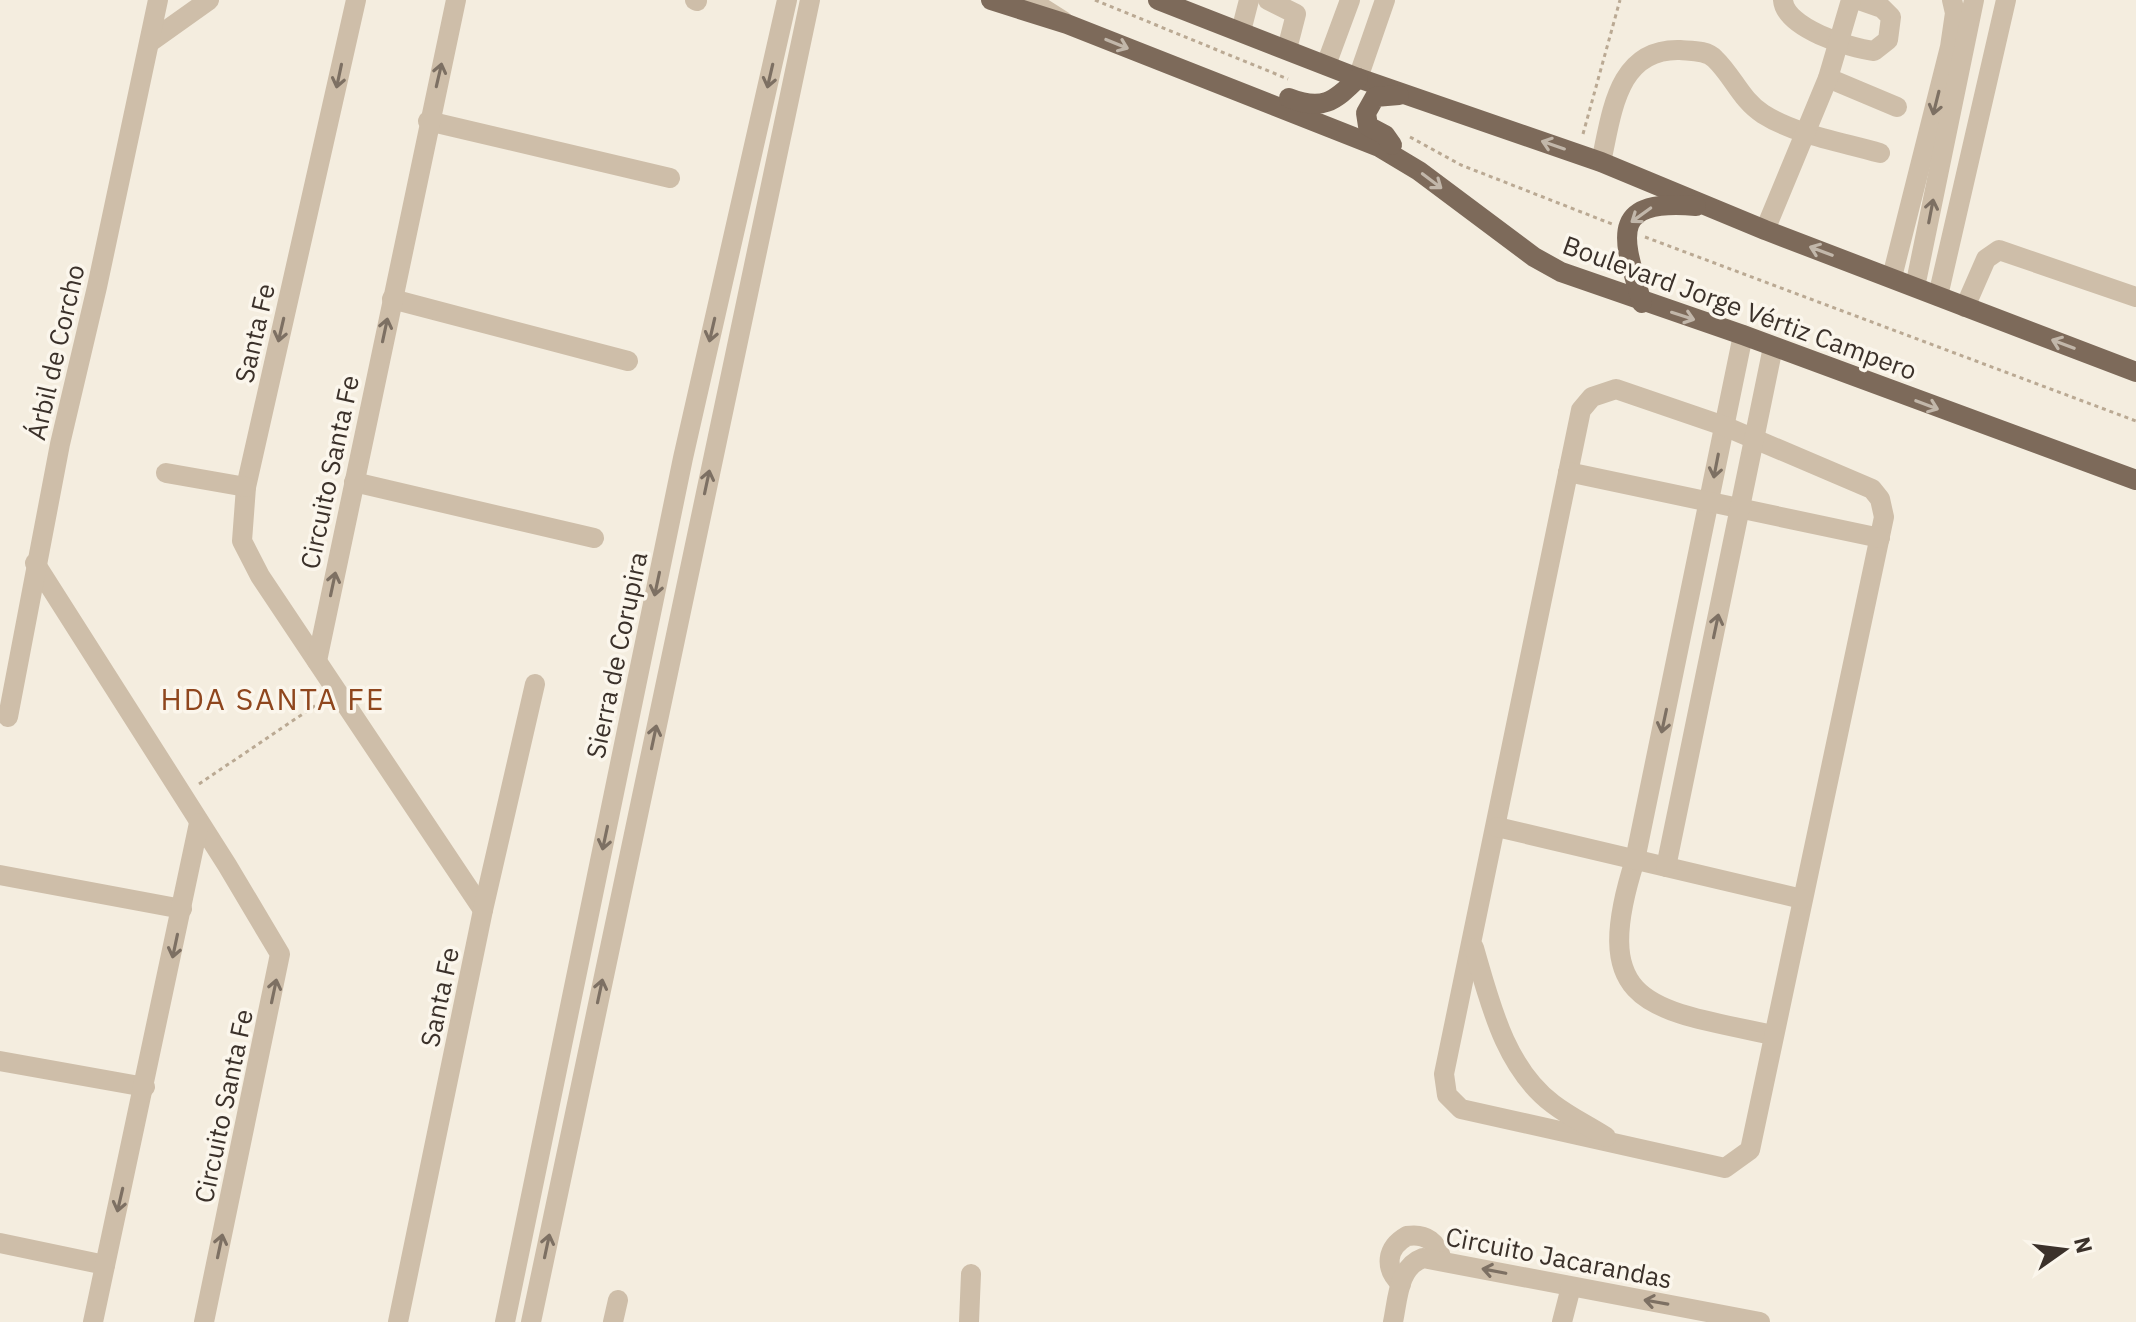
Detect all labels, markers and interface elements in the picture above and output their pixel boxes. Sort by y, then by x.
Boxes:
one-way arrow [1104,38,1129,52]
one-way arrow [331,63,346,89]
one-way arrow [432,63,447,89]
one-way arrow [762,63,777,88]
one-way arrow [1928,90,1943,116]
one-way arrow [1541,136,1566,151]
one-way arrow [1420,173,1442,189]
one-way arrow [1925,198,1940,224]
one-way arrow [1631,206,1652,223]
street label: Boulevard Jorge Vértiz Campero [1558,227,1922,387]
one-way arrow [1809,243,1833,257]
street label: Árbil de Corcho [18,261,92,443]
street label: Santa Fe [226,280,282,386]
one-way arrow [1670,309,1695,324]
one-way arrow [273,316,288,342]
one-way arrow [704,316,719,342]
one-way arrow [378,318,393,343]
one-way arrow [2051,336,2076,350]
street label: Circuito Santa Fe [292,372,366,572]
one-way arrow [1914,399,1939,413]
one-way arrow [1708,453,1723,478]
one-way arrow [700,470,715,496]
street label: Sierra de Corupira [578,549,655,761]
one-way arrow [649,571,664,596]
one-way arrow [326,572,341,598]
one-way arrow [1709,613,1724,639]
district label: HDA SANTA FE [161,679,385,718]
one-way arrow [1655,707,1670,733]
one-way arrow [647,724,662,750]
one-way arrow [597,825,612,851]
one-way arrow [167,933,182,959]
street label: Santa Fe [412,944,466,1050]
one-way arrow [267,979,282,1005]
one-way arrow [593,979,608,1004]
street label: Circuito Santa Fe [186,1006,260,1206]
one-way arrow [111,1187,126,1213]
north arrow [2024,1210,2104,1290]
street label: Circuito Jacarandas [1443,1218,1675,1296]
one-way arrow [213,1233,228,1259]
one-way arrow [540,1233,555,1259]
text: N [2068,1234,2100,1256]
one-way arrow [1482,1263,1507,1278]
one-way arrow [1644,1294,1669,1309]

